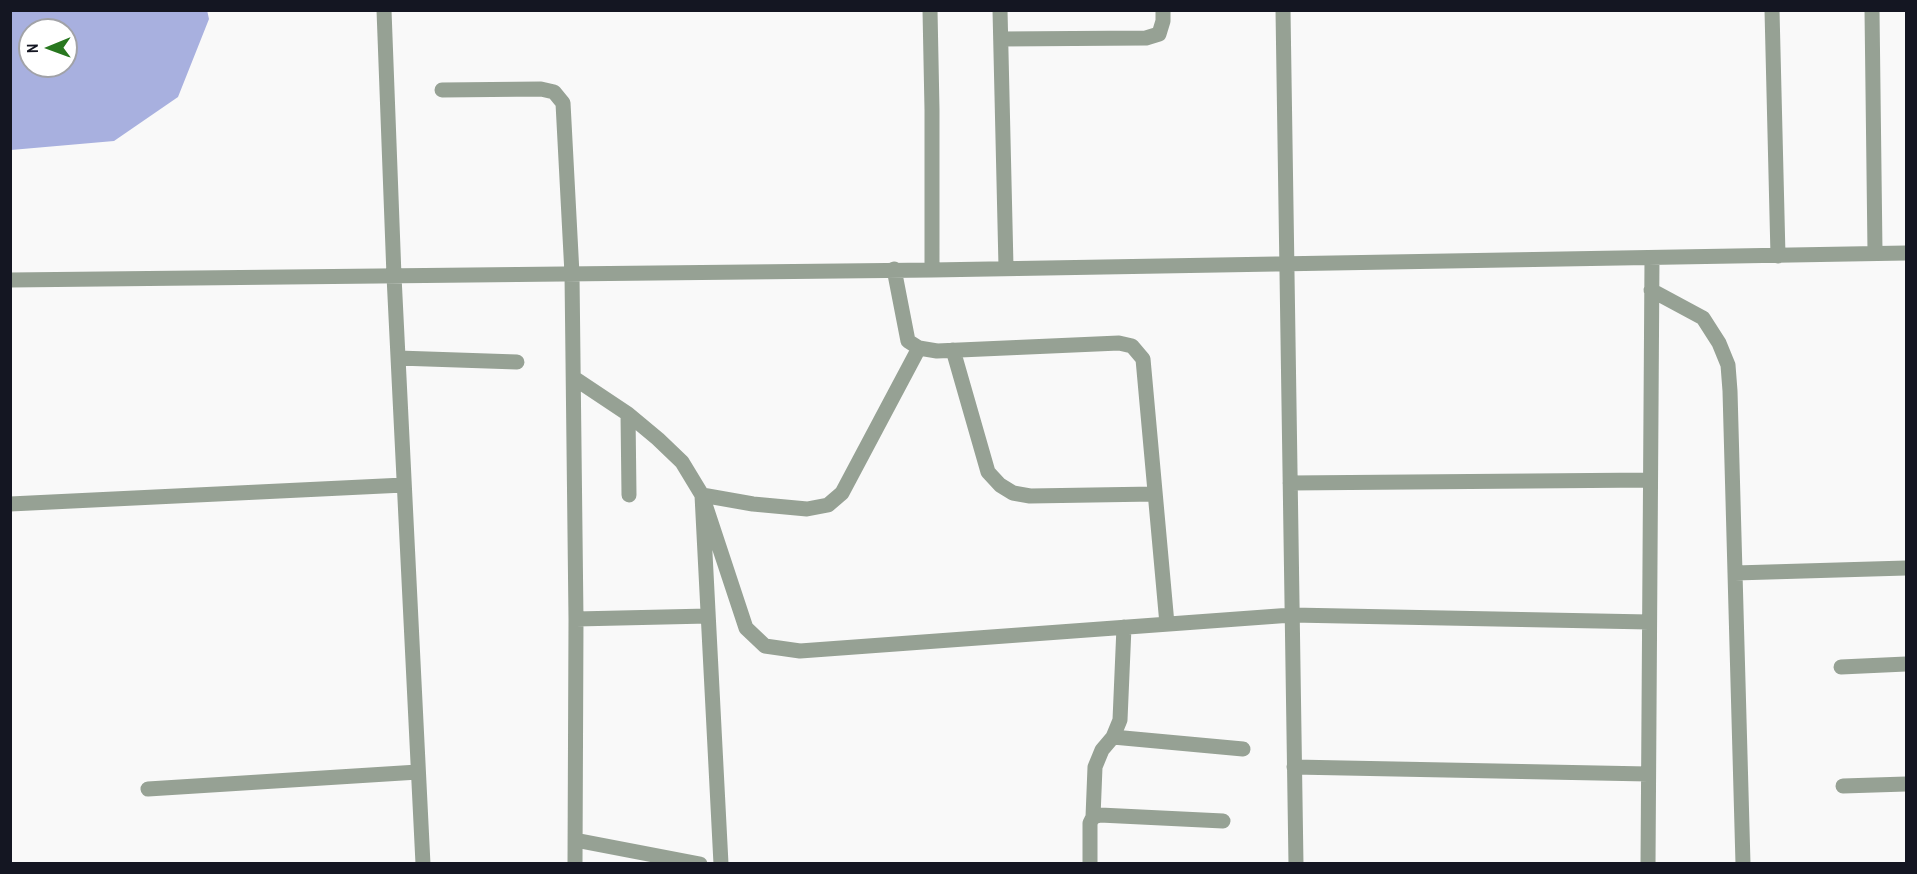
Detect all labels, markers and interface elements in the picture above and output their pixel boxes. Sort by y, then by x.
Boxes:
north arrow [18,18,78,78]
text: N [21,43,43,53]

